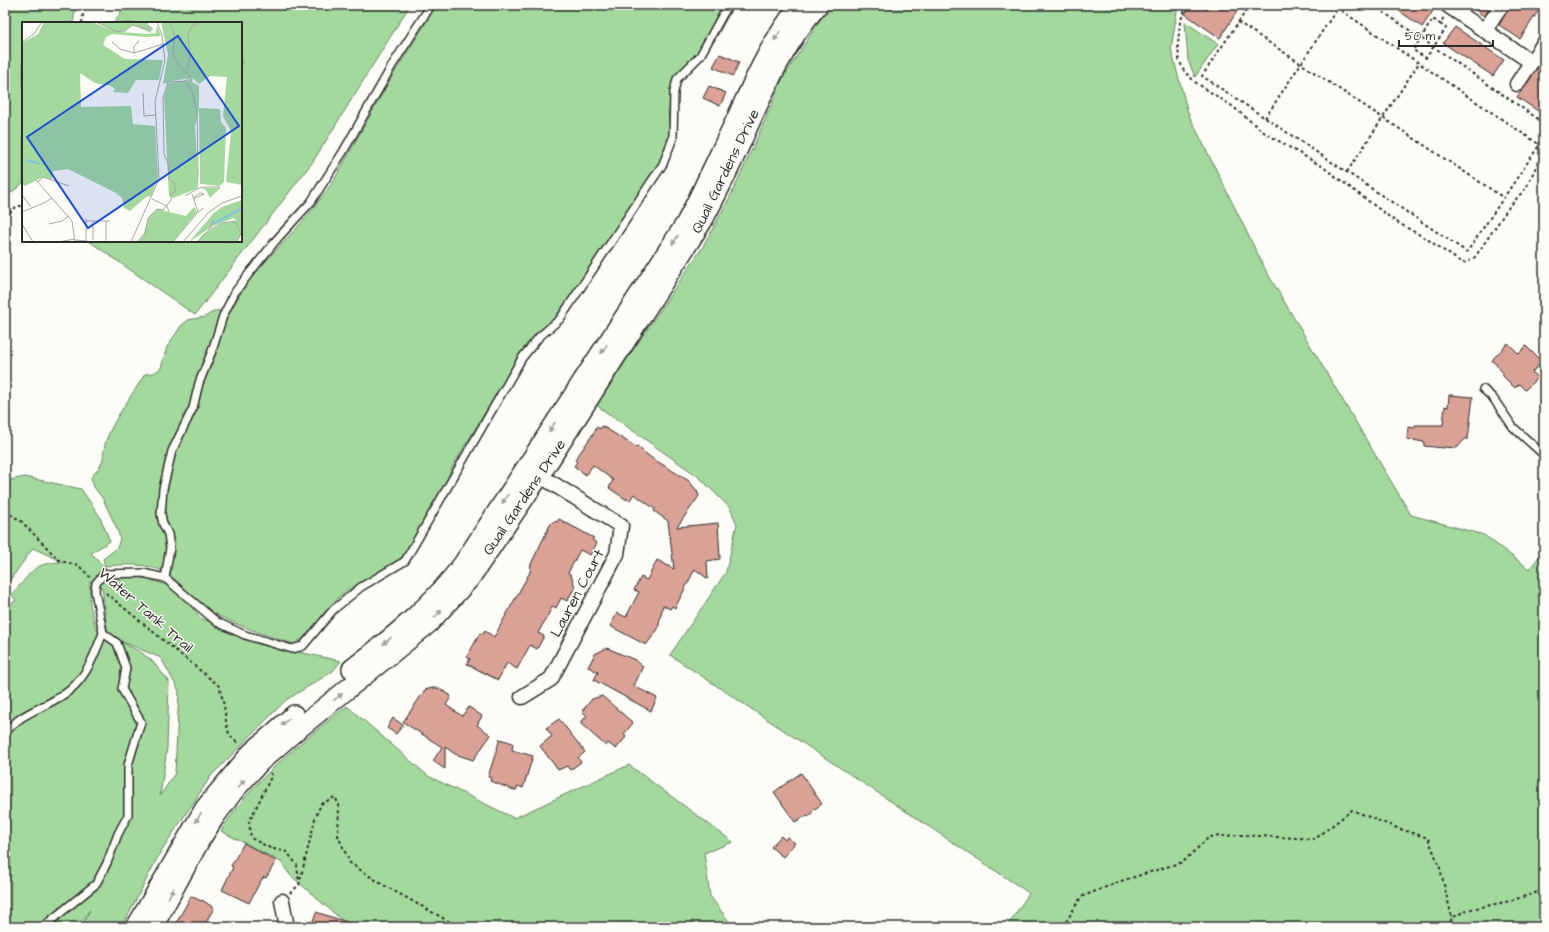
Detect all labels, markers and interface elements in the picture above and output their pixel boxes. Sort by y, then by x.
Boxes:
inset map [22,22,242,242]
scale bar [1399,22,1493,48]
text: 50 m [1405,28,1436,45]
one-way arrow [774,31,781,42]
street label: Quail Gardens Drive [686,106,765,237]
one-way arrow [671,235,679,245]
one-way arrow [600,344,608,354]
one-way arrow [548,422,556,432]
street label: Quail Gardens Drive [478,435,571,559]
one-way arrow [501,494,509,504]
street label: Lauren Court [546,546,609,641]
street label: Water Tank Trail [94,563,198,658]
one-way arrow [433,609,443,619]
one-way arrow [381,637,392,645]
one-way arrow [332,693,343,701]
one-way arrow [280,718,291,727]
one-way arrow [236,779,245,788]
one-way arrow [195,812,202,824]
one-way arrow [168,887,175,899]

